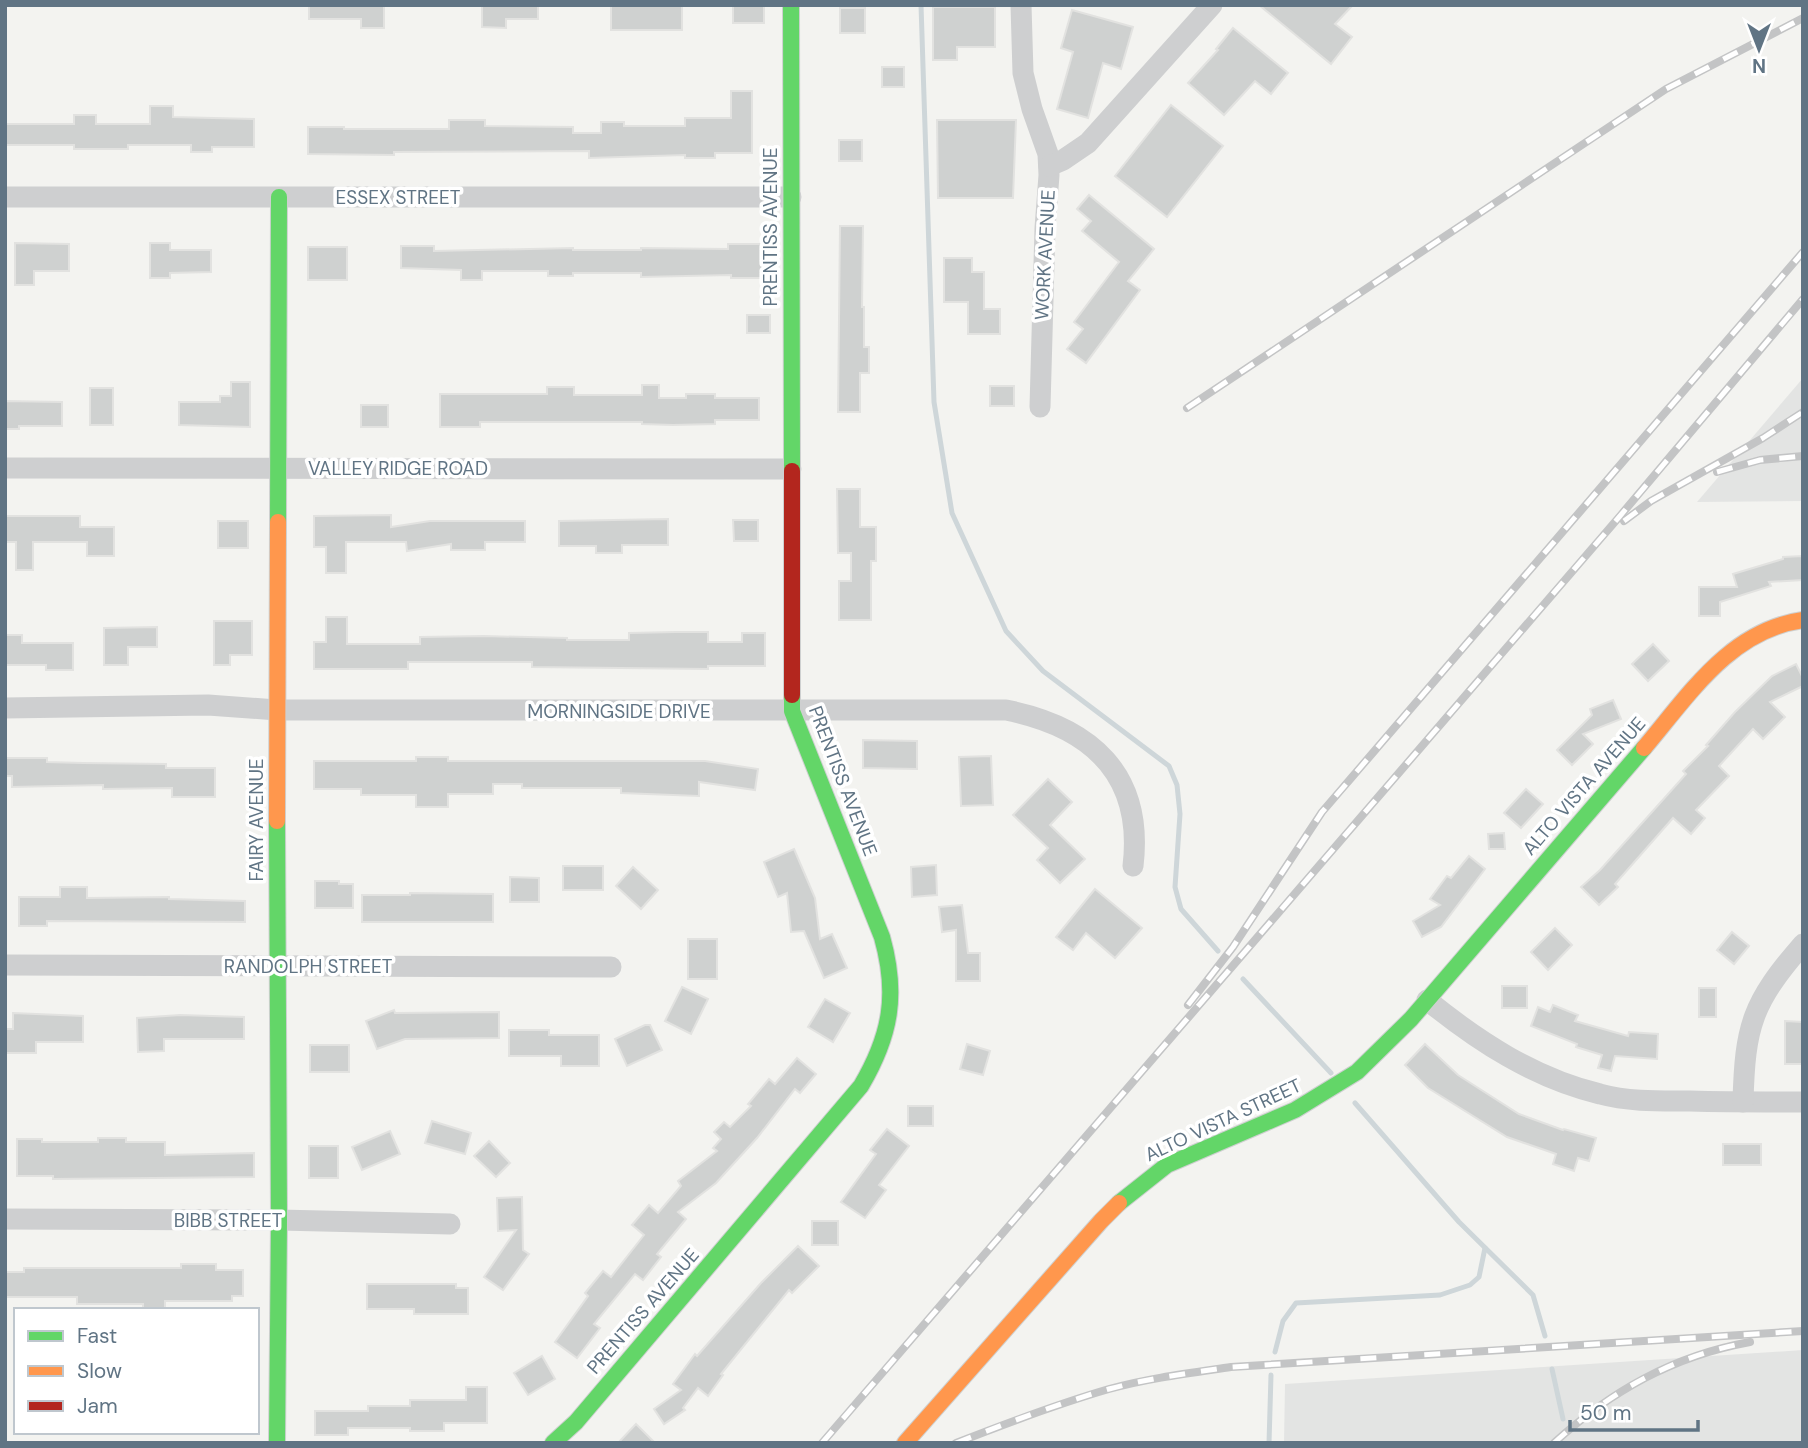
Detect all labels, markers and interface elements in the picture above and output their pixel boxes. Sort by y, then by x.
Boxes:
north arrow [1724,14,1794,84]
text: N [1752,53,1766,78]
street label: PRENTISS AVENUE [758,148,783,306]
street label: ESSEX STREET [336,185,461,210]
street label: WORK AVENUE [1029,189,1061,321]
street label: VALLEY RIDGE ROAD [308,456,488,481]
street label: MORNINGSIDE DRIVE [527,699,711,724]
street label: PRENTISS AVENUE [803,702,883,860]
street label: ALTO VISTA AVENUE [1517,712,1651,860]
street label: FAIRY AVENUE [244,758,269,882]
street label: RANDOLPH STREET [224,954,393,979]
street label: ALTO VISTA STREET [1141,1073,1305,1167]
street label: BIBB STREET [174,1208,283,1233]
street label: PRENTISS AVENUE [581,1243,705,1379]
legend [14,1308,259,1434]
text: Fast [77,1322,117,1350]
text: Slow [77,1357,122,1385]
scale bar [1570,1388,1698,1432]
text: Jam [77,1392,118,1420]
text: 50 m [1580,1399,1631,1427]

